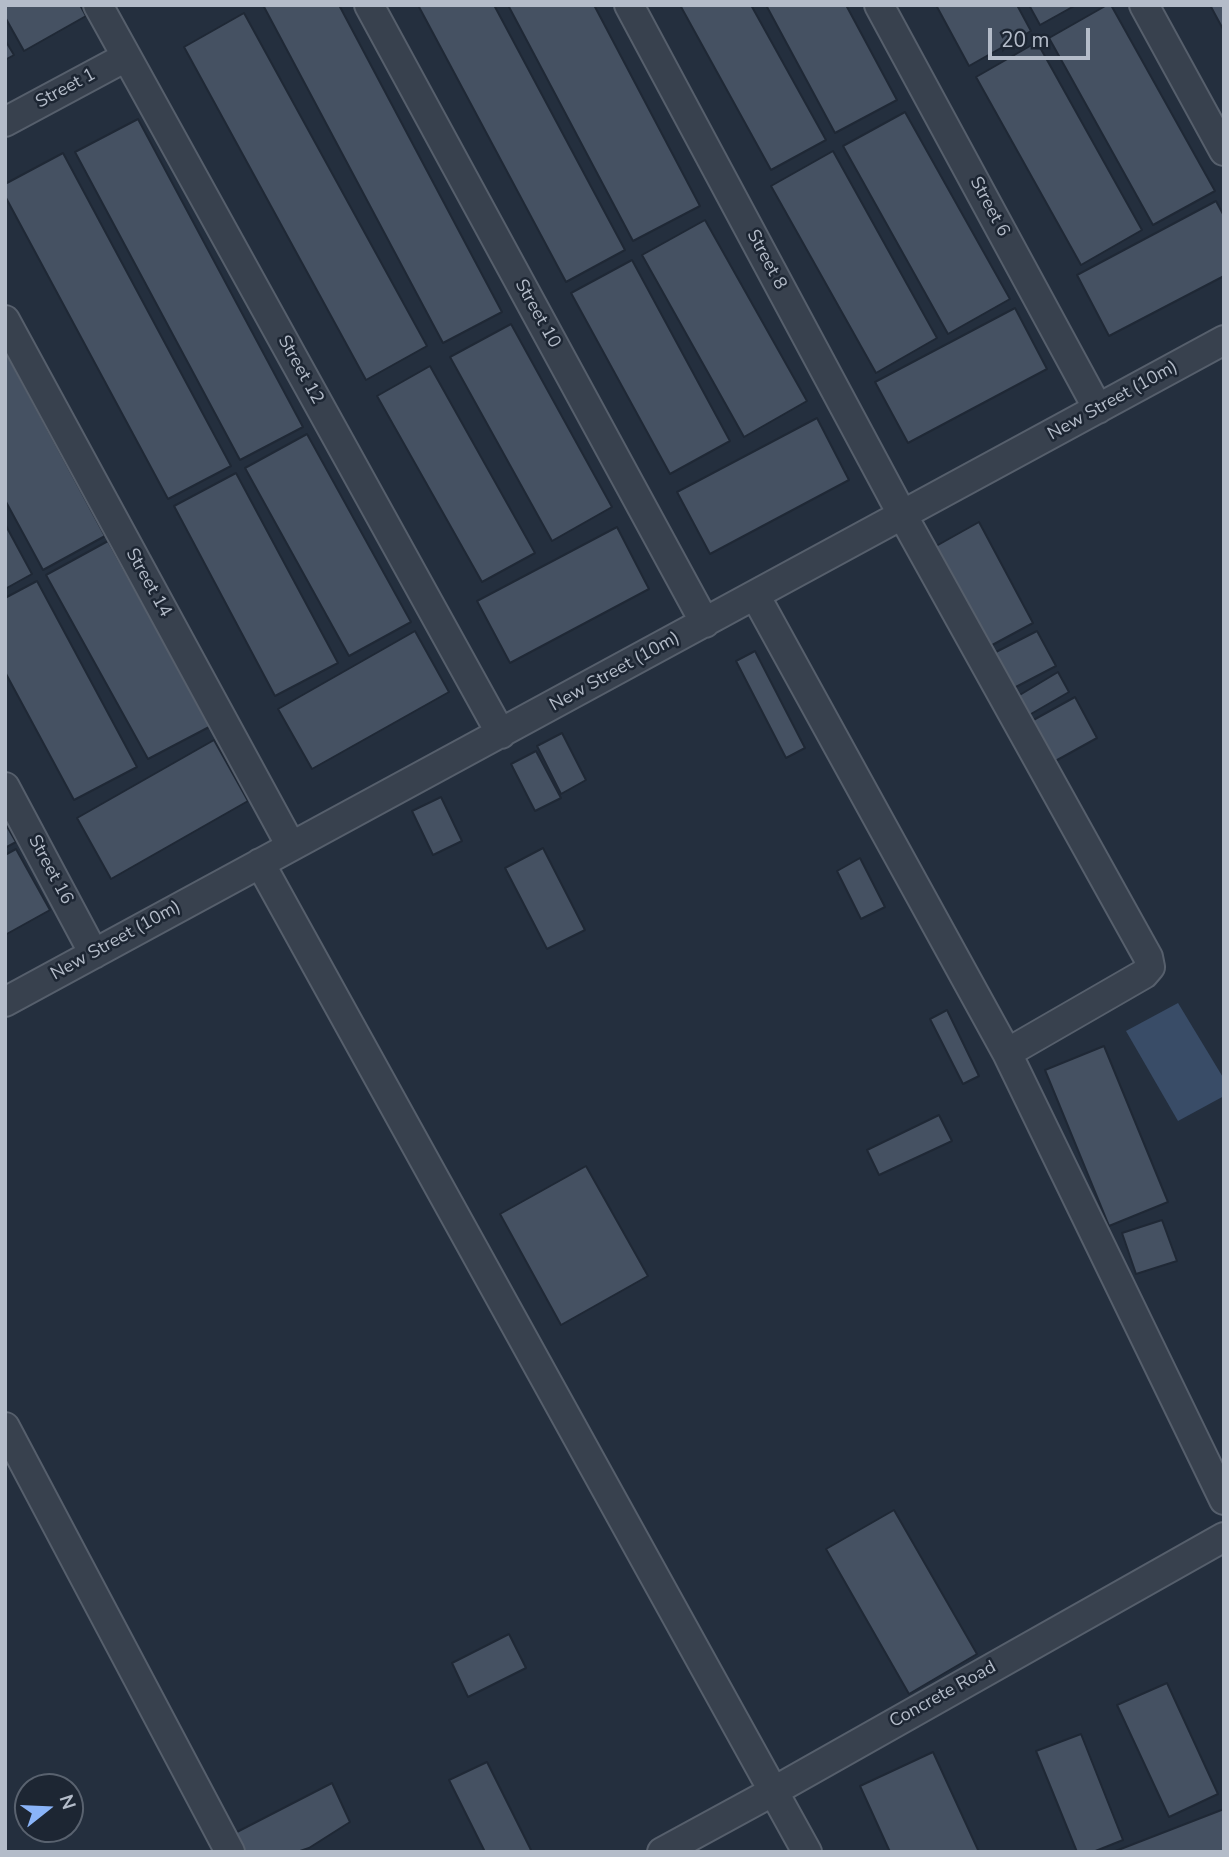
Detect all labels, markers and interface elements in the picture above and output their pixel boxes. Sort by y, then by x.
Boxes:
scale bar [991,14,1092,58]
text: 20 m [1001,26,1050,54]
street label: Street 1 [32,64,100,114]
street label: Street 6 [964,173,1014,241]
street label: Street 8 [741,226,791,294]
street label: Street 10 [509,276,565,352]
street label: Street 12 [272,332,328,408]
street label: New Street (10m) [1044,356,1182,446]
street label: Street 14 [120,545,176,621]
street label: New Street (10m) [546,627,684,717]
street label: Street 16 [23,832,77,908]
street label: New Street (10m) [47,896,185,986]
street label: Concrete Road [886,1657,1000,1733]
north arrow [14,1773,84,1843]
text: N [53,1791,82,1813]

